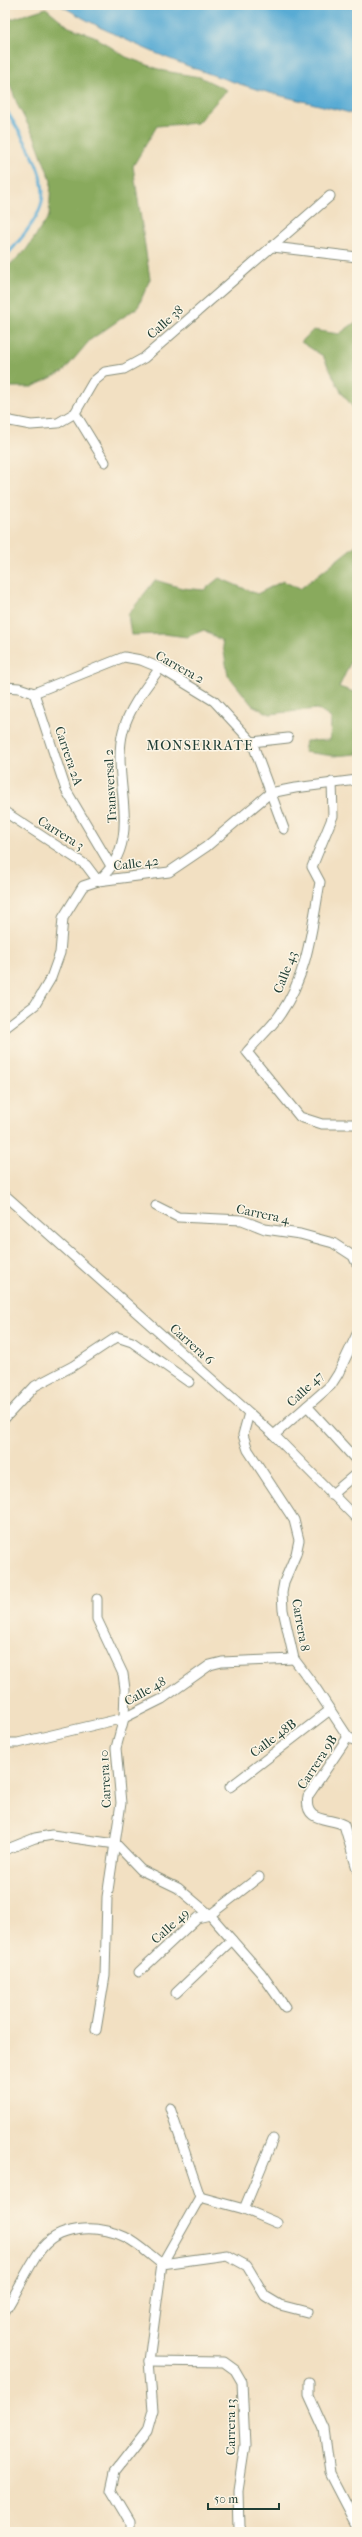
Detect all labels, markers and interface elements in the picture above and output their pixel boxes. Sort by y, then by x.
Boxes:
street label: Calle 38 [144,302,186,342]
street label: Carrera 2 [153,648,207,687]
street label: Carrera 2A [52,724,86,788]
district label: MONSERRATE [147,737,253,754]
street label: Transversal 2 [101,748,119,823]
street label: Carrera 3 [35,813,87,853]
street label: Calle 42 [113,853,160,873]
street label: Calle 43 [270,949,300,995]
street label: Carrera 4 [235,1201,291,1227]
street label: Carrera 6 [167,1321,218,1368]
street label: Calle 47 [284,1368,326,1410]
street label: Carrera 8 [289,1598,313,1652]
street label: Calle 48 [122,1673,168,1709]
street label: Calle 48B [247,1716,299,1760]
street label: Carrera 9B [294,1732,340,1792]
street label: Carrera 10 [96,1750,114,1808]
street label: Calle 49 [148,1905,192,1947]
street label: Carrera 13 [223,2399,238,2455]
scale bar [208,2485,279,2511]
text: 50 m [214,2492,238,2506]

